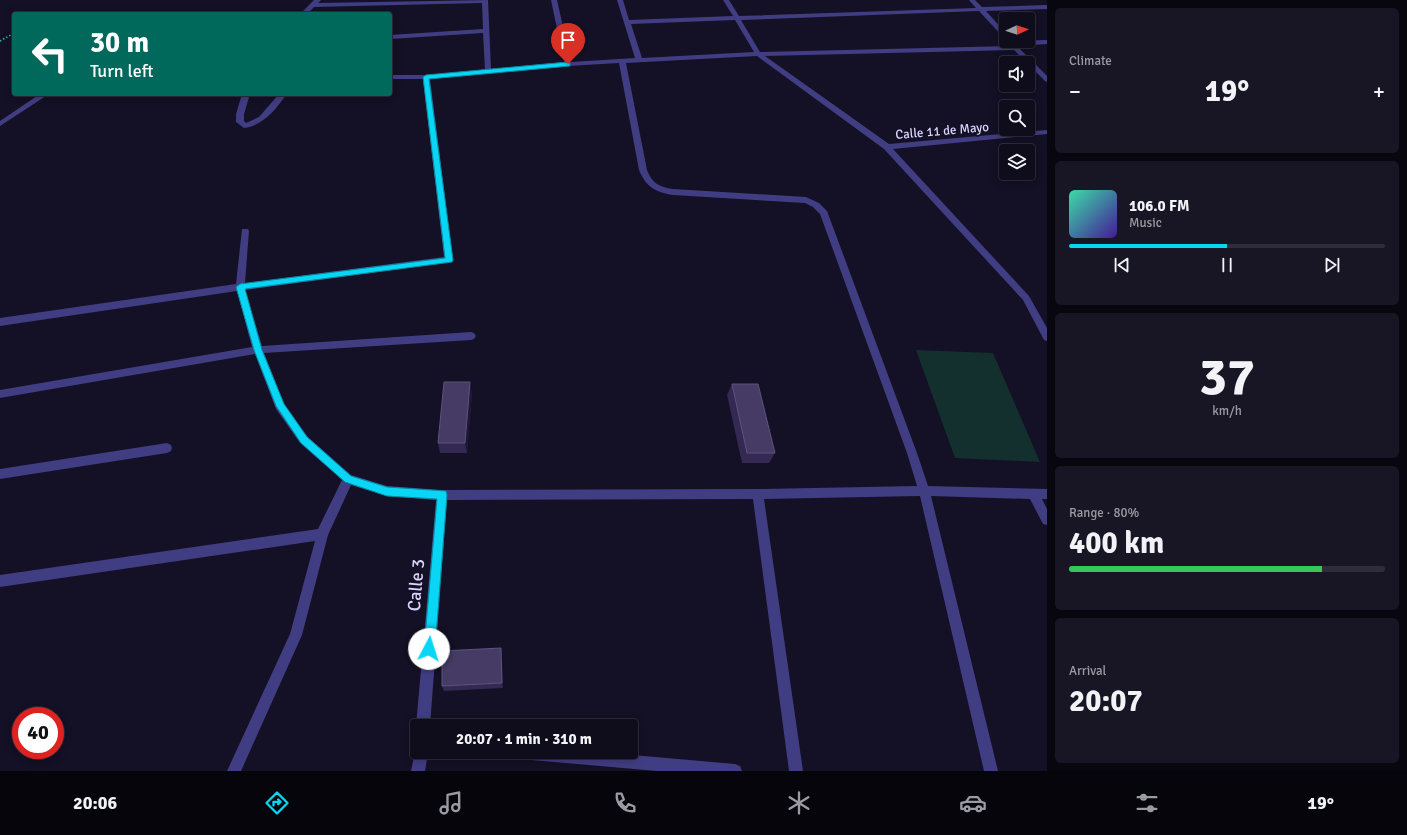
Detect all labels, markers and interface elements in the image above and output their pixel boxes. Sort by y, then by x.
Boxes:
north arrow [999,12,1035,48]
map controls [999,12,1035,180]
pin [551,23,585,64]
text: 30 m [90,26,149,60]
icon: left [24,28,76,80]
icon: arrive [557,29,579,51]
text: Climate [1069,53,1112,69]
button: sound [999,56,1035,92]
text: Turn left [90,60,153,82]
text: 19° [1205,73,1249,110]
text: − [1069,78,1081,105]
text: + [1373,78,1385,105]
button: search [999,100,1035,136]
street label: Calle 11 de Mayo [895,119,990,143]
button: layers [999,144,1035,180]
text: 106.0 FM [1129,197,1190,215]
text: Music [1129,215,1162,231]
icon: previous [1111,254,1133,276]
icon: pause [1216,254,1238,276]
icon: next [1321,254,1343,276]
text: 37 [1199,345,1255,409]
text: km/h [1212,403,1242,419]
text: Range · 80% [1069,505,1139,521]
text: 400 km [1069,525,1164,562]
street label: Calle 3 [403,558,429,612]
position arrow [408,628,450,670]
text: Arrival [1069,663,1106,679]
text: 20:07 [1069,683,1143,720]
speed limit sign: 40 [12,707,64,759]
text: 20:07 · 1 min · 310 m [456,730,592,748]
icon: directions [263,789,291,817]
icon: music [437,789,465,817]
icon: phone [611,789,639,817]
icon: climate [785,789,813,817]
icon: car [959,789,987,817]
icon: filters [1133,789,1161,817]
text: 20:06 [73,792,117,814]
text: 19° [1307,792,1334,814]

